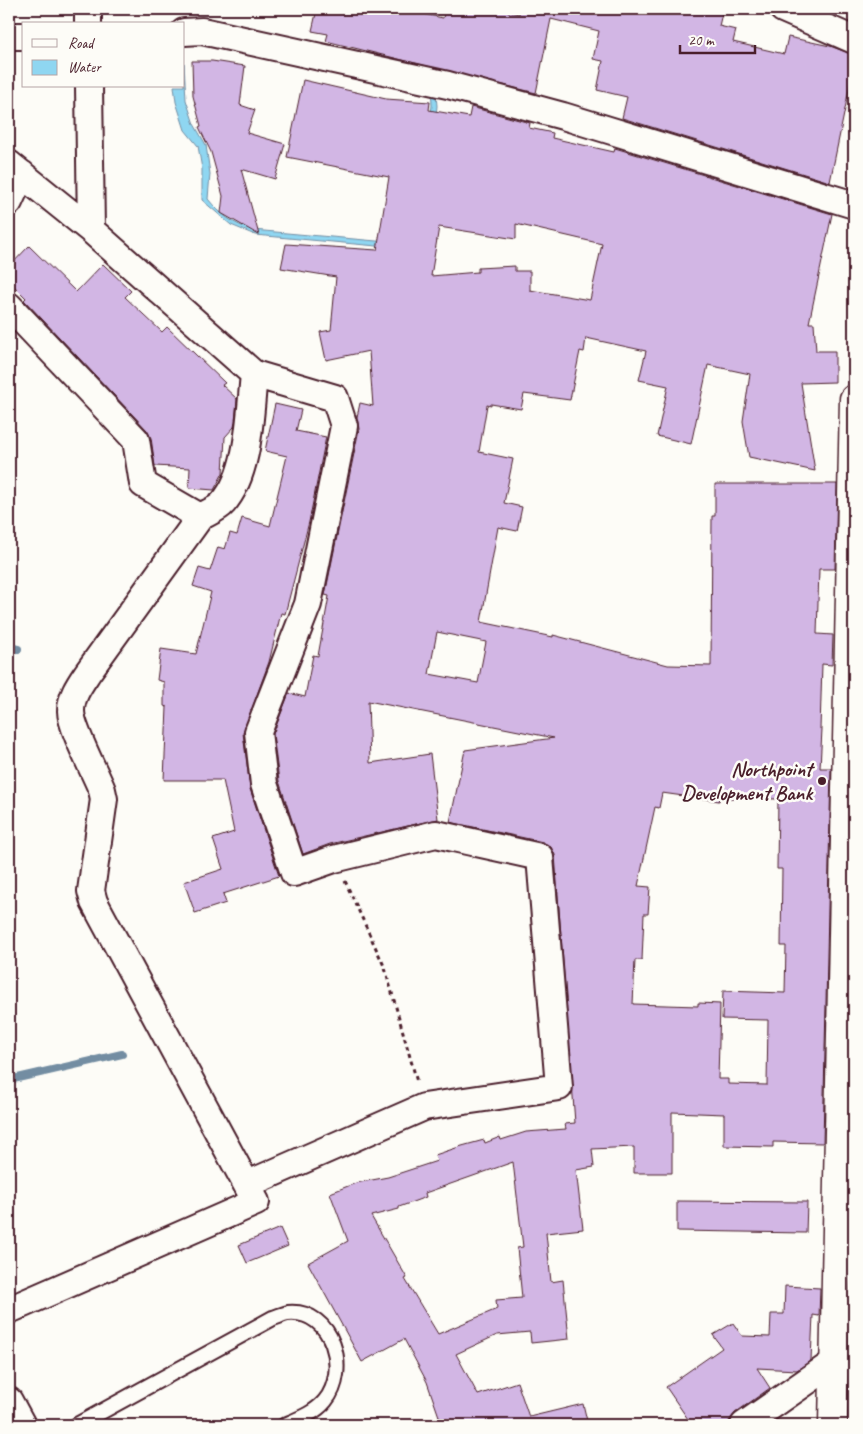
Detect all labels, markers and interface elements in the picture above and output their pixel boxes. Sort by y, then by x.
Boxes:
legend [22,22,185,88]
scale bar [680,22,756,54]
text: 20 m [688,31,715,50]
text: Road [68,34,95,53]
text: Water [68,58,102,77]
place label: Northpoint Development Bank [681,756,815,806]
marker: Northpoint Development Bank [816,775,828,787]

